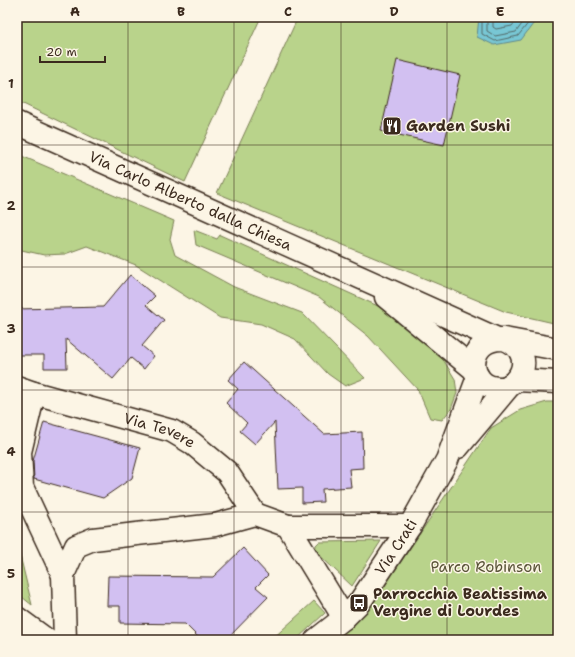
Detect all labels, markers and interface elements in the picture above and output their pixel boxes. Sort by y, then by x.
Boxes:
text: A [70,3,80,20]
text: B [177,3,185,20]
text: C [284,3,292,20]
text: D [389,3,399,20]
text: E [496,3,505,20]
scale bar [40,38,105,64]
text: 20 m [46,44,77,60]
text: 1 [8,75,14,92]
restaurant icon: Garden Sushi [381,115,403,137]
place label: Garden Sushi [406,116,510,136]
street label: Via Carlo Alberto dalla Chiesa [86,147,296,256]
text: 2 [6,197,16,214]
text: 3 [6,320,16,337]
street label: Via Tevere [121,408,199,453]
text: 4 [6,443,16,460]
street label: Via Crati [370,516,422,579]
park label: Parco Robinson [431,557,541,577]
text: 5 [7,565,15,582]
place label: Parrocchia Beatissima Vergine di Lourdes [373,584,548,621]
bus stop icon: Parrocchia Beatissima Vergine di Lourdes [348,592,370,614]

